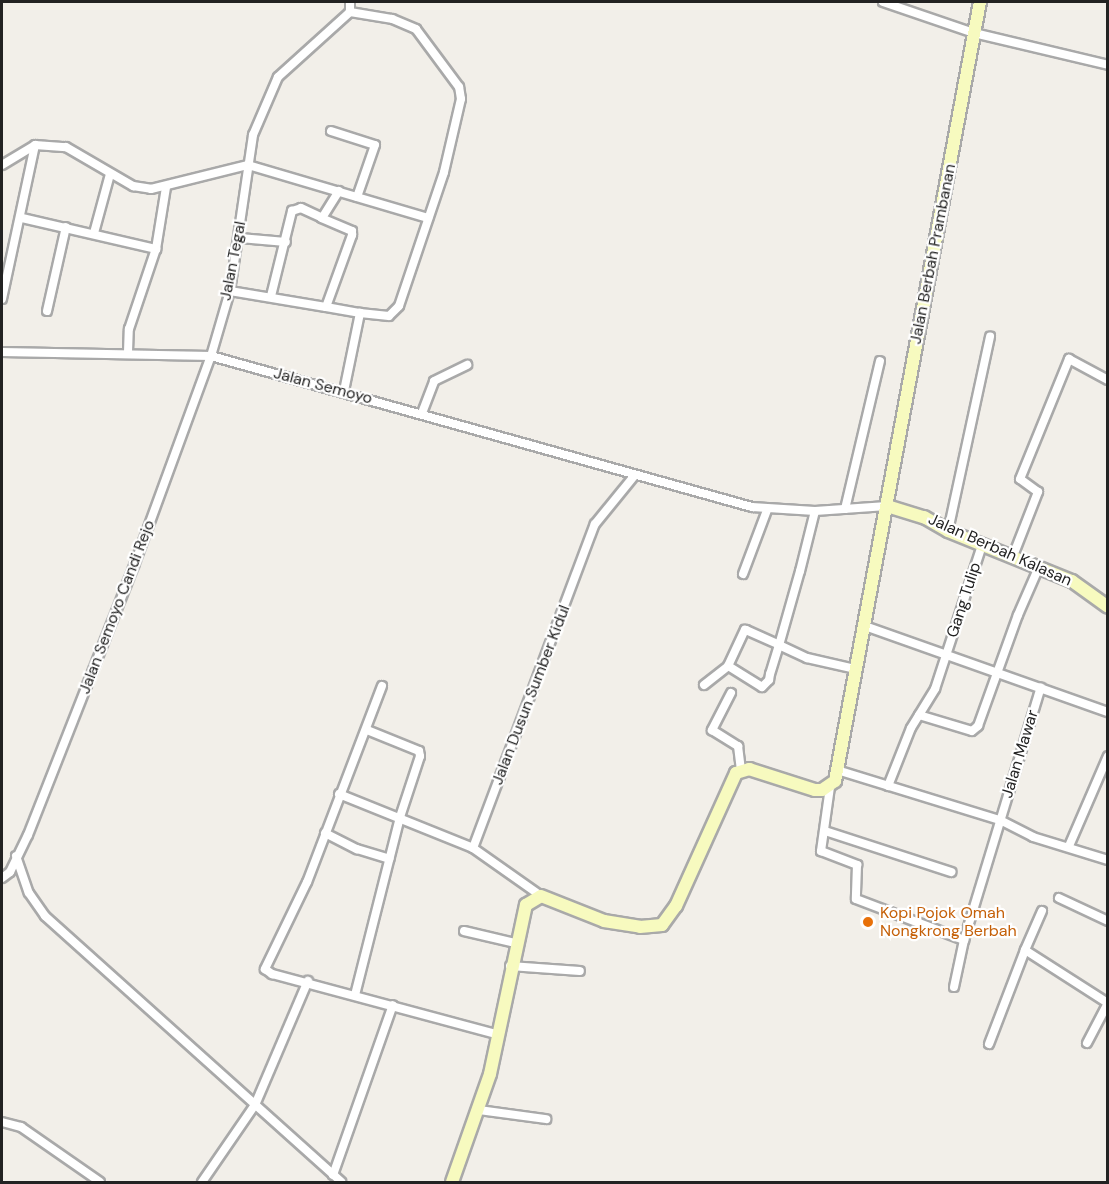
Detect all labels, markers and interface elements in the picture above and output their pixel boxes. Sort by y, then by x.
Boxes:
street label: Jalan Berbah Prambanan [906,162,960,346]
street label: Jalan Tegal [216,220,250,302]
street label: Jalan Semoyo [271,364,375,408]
street label: Jalan Berbah Kalasan [925,510,1075,590]
street label: Jalan Semoyo Candi Rejo [75,517,159,697]
street label: Gang Tulip [943,560,985,640]
street label: Jalan Dusun Sumber Kidul [488,602,574,788]
street label: Jalan Mawar [998,708,1042,800]
place label: Kopi Pojok Omah Nongkrong Berbah [880,903,1017,941]
marker: Kopi Pojok Omah Nongkrong Berbah [861,915,875,929]

